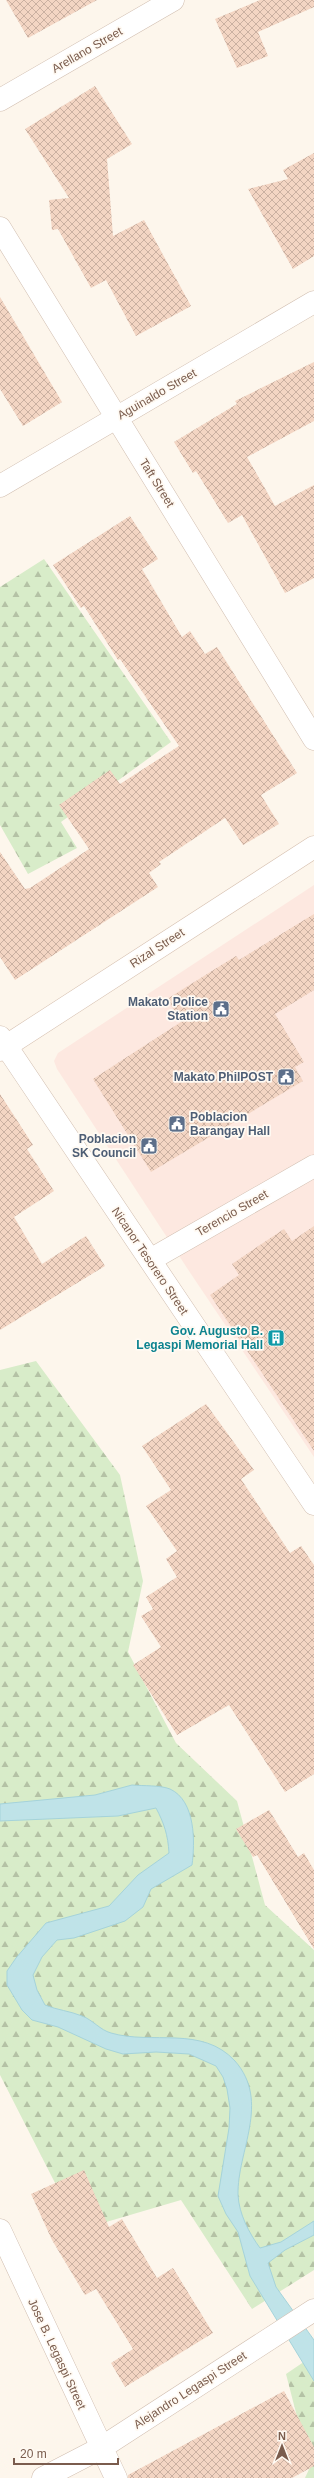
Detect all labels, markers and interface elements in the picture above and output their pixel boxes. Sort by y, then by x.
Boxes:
street label: Arellano Street [49,24,125,76]
street label: Aguinaldo Street [115,365,199,422]
street label: Taft Street [137,456,178,510]
street label: Rizal Street [127,925,187,971]
place label: Makato Police Station [128,995,208,1023]
public building icon: Makato Police Station [211,999,231,1019]
public building icon: Makato PhilPOST [276,1067,296,1087]
place label: Makato PhilPOST [174,1070,274,1084]
place label: Poblacion Barangay Hall [190,1110,270,1138]
public building icon: Poblacion Barangay Hall [167,1114,187,1134]
place label: Poblacion SK Council [72,1132,136,1160]
public building icon: Poblacion SK Council [139,1136,159,1156]
street label: Terencio Street [194,1186,271,1239]
street label: Nicanor Tesorero Street [109,1205,192,1318]
place label: Gov. Augusto B. Legaspi Memorial Hall [136,1324,263,1352]
building icon: Gov. Augusto B. Legaspi Memorial Hall [266,1328,286,1348]
street label: Jose B. Legaspi Street [25,2296,89,2412]
street label: Alejandro Legaspi Street [131,2348,249,2432]
north arrow [262,2426,302,2466]
text: N [278,2430,286,2442]
scale bar [14,2440,118,2466]
text: 20 m [20,2447,47,2461]

